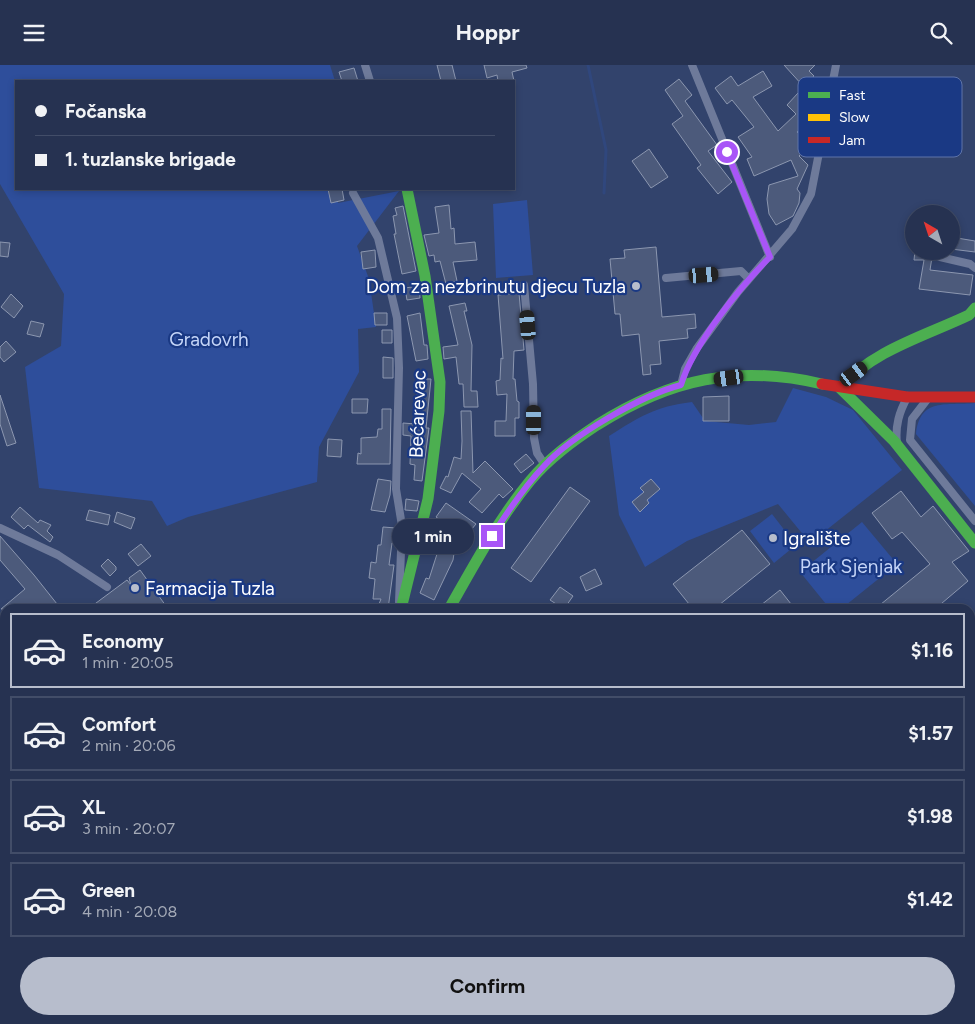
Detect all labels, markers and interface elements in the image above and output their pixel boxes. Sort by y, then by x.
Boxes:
icon: menu [20,19,48,47]
text: Hoppr [455,19,520,46]
icon: search [927,19,955,47]
legend [798,77,962,157]
text: Fast [839,87,865,104]
text: Fočanska [65,100,146,123]
text: Slow [839,109,870,126]
text: Jam [839,132,865,149]
route start [716,141,738,163]
text: 1. tuzlanske brigade [65,148,236,171]
north arrow [905,205,960,260]
map controls [905,205,960,260]
car [688,266,719,284]
place label: Dom za nezbrinutu djecu Tuzla [366,275,626,298]
marker: Dom za nezbrinutu djecu Tuzla [630,280,642,292]
car [519,309,536,341]
park label: Gradovrh [169,328,249,351]
car [837,359,870,389]
car [713,368,744,388]
street label: Bećarevac [404,370,431,458]
car [526,405,541,435]
callout: 1 min [392,519,474,553]
route end [481,525,503,547]
text: 1 min [414,527,452,546]
place label: Igralište [783,527,850,550]
marker: Igralište [767,532,779,544]
park label: Park Sjenjak [800,555,903,578]
place label: Farmacija Tuzla [145,577,275,600]
marker: Farmacija Tuzla [129,582,141,594]
icon: car [22,628,67,673]
text: Economy [82,630,164,653]
text: $1.16 [911,639,953,662]
text: 1 min · 20:05 [82,653,174,672]
icon: car [22,711,67,756]
text: Comfort [82,713,157,736]
text: $1.57 [908,722,953,745]
text: 2 min · 20:06 [82,736,176,755]
icon: car [22,794,67,839]
text: XL [82,796,105,819]
text: $1.98 [907,805,953,828]
text: 3 min · 20:07 [82,819,175,838]
icon: car [22,877,67,922]
text: Green [82,879,135,902]
text: $1.42 [907,888,953,911]
text: 4 min · 20:08 [82,902,177,921]
button: Confirm [20,957,955,1015]

